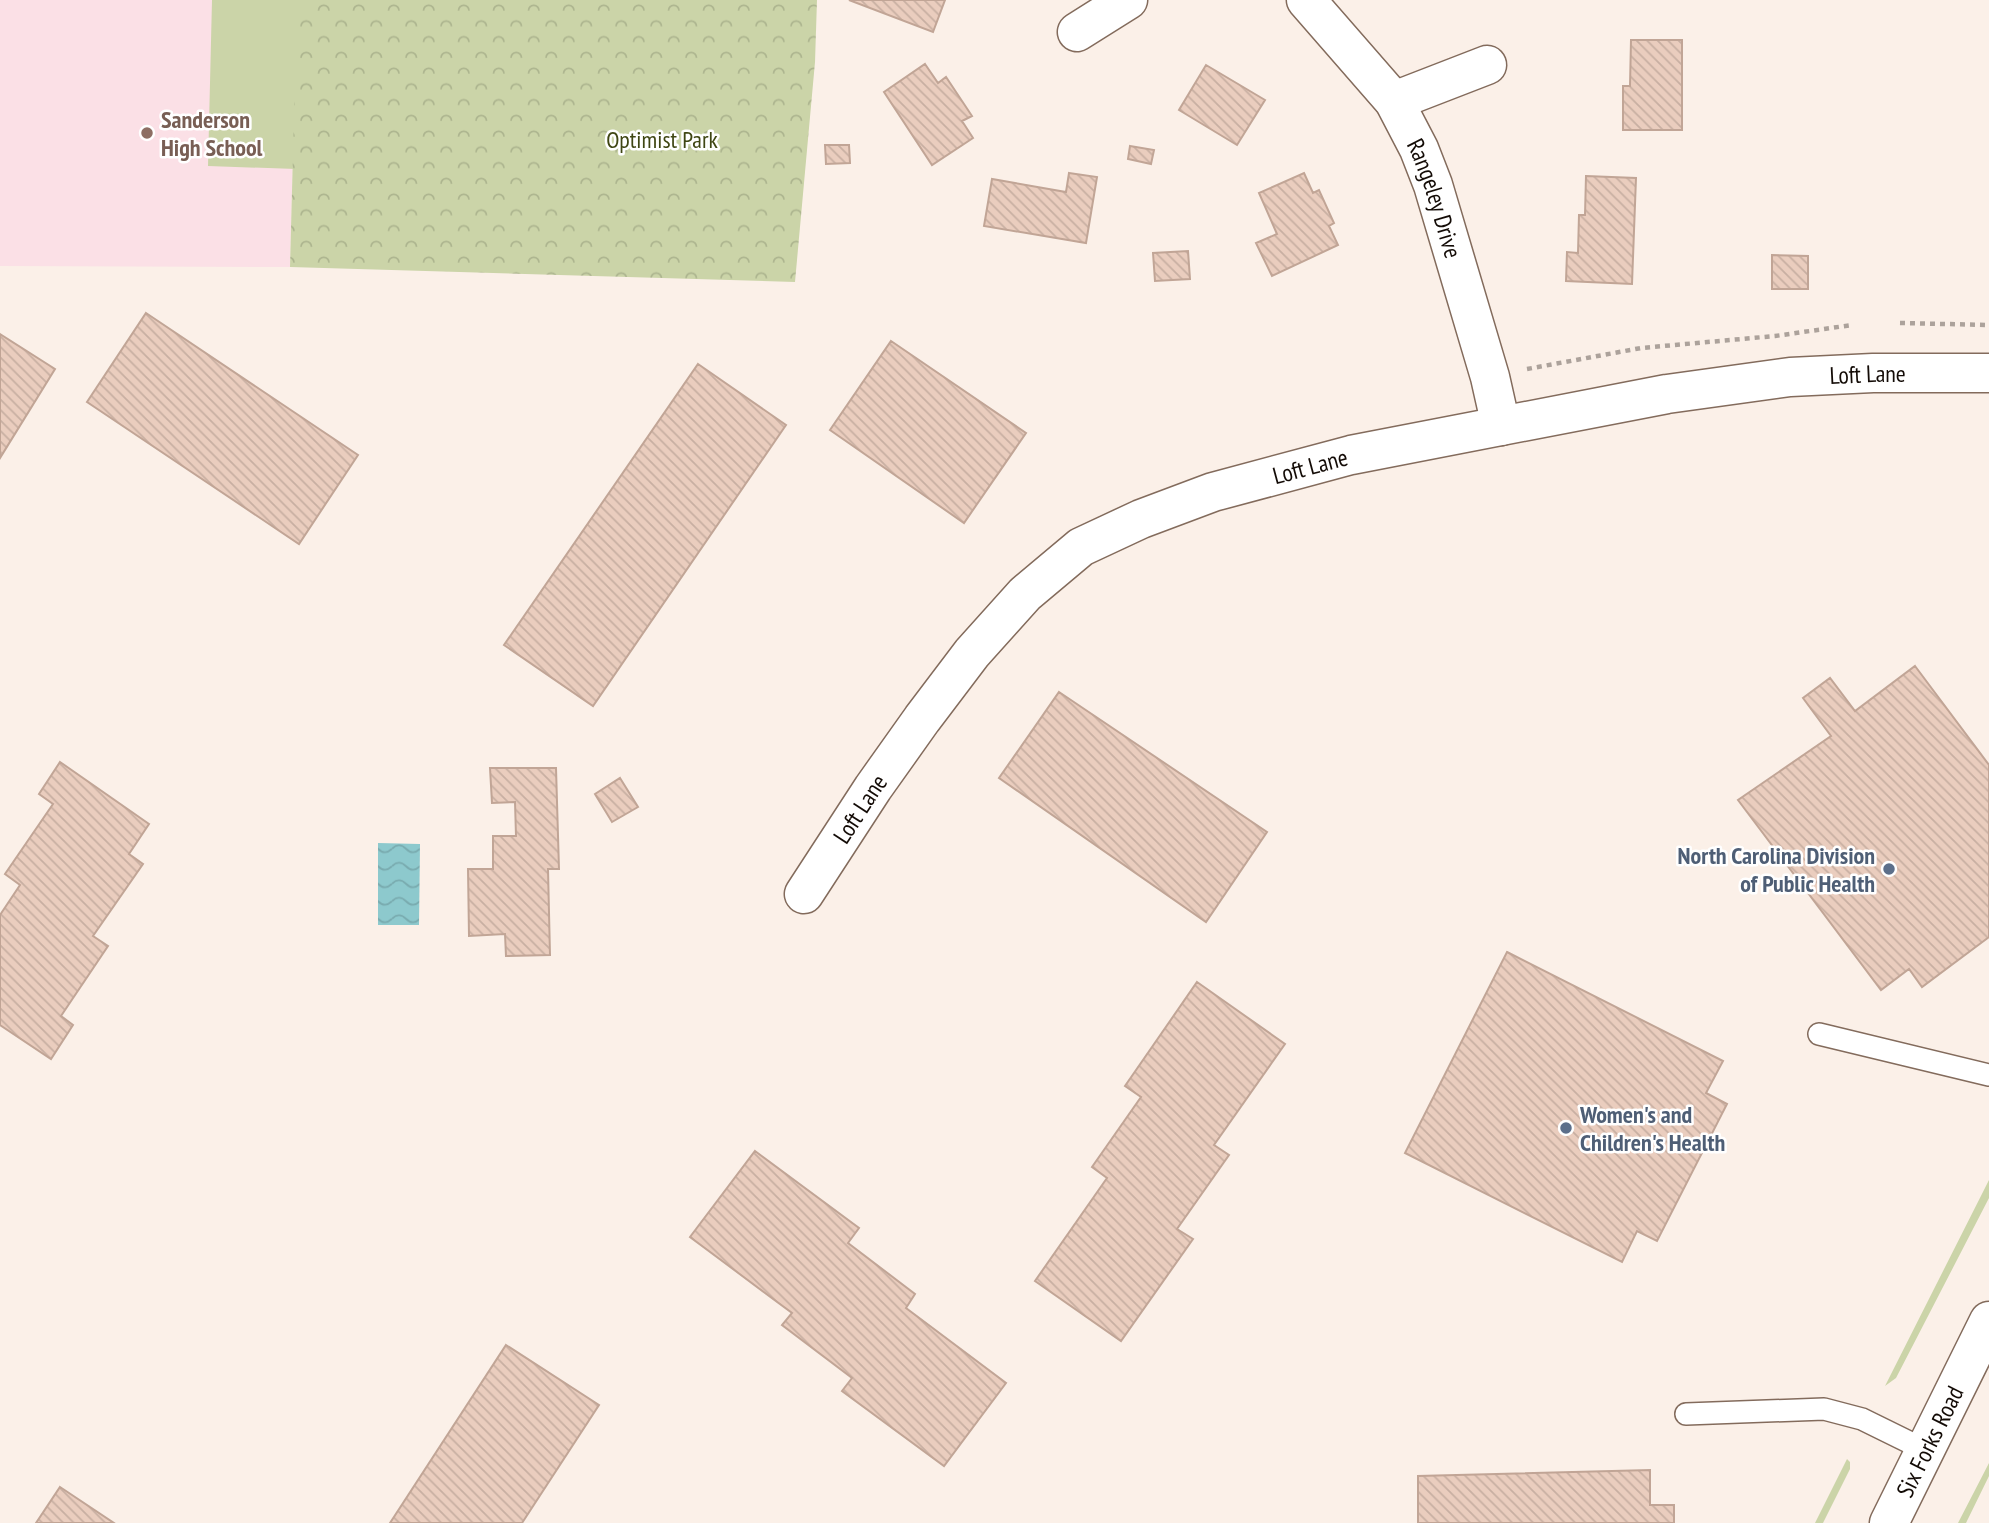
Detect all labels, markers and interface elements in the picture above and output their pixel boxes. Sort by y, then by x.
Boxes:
place label: Sanderson High School [161,104,263,163]
park label: Optimist Park [606,124,719,155]
marker: Sanderson High School [139,125,155,141]
street label: Rangeley Drive [1401,133,1469,262]
street label: Loft Lane [1829,357,1906,391]
street label: Loft Lane [1269,441,1351,491]
street label: Loft Lane [826,768,894,849]
place label: North Carolina Division of Public Health [1678,840,1875,899]
marker: North Carolina Division of Public Health [1881,861,1897,877]
place label: Women's and Children's Health [1579,1099,1725,1158]
marker: Women's and Children's Health [1558,1120,1574,1136]
street label: Six Forks Road [1889,1381,1970,1502]

